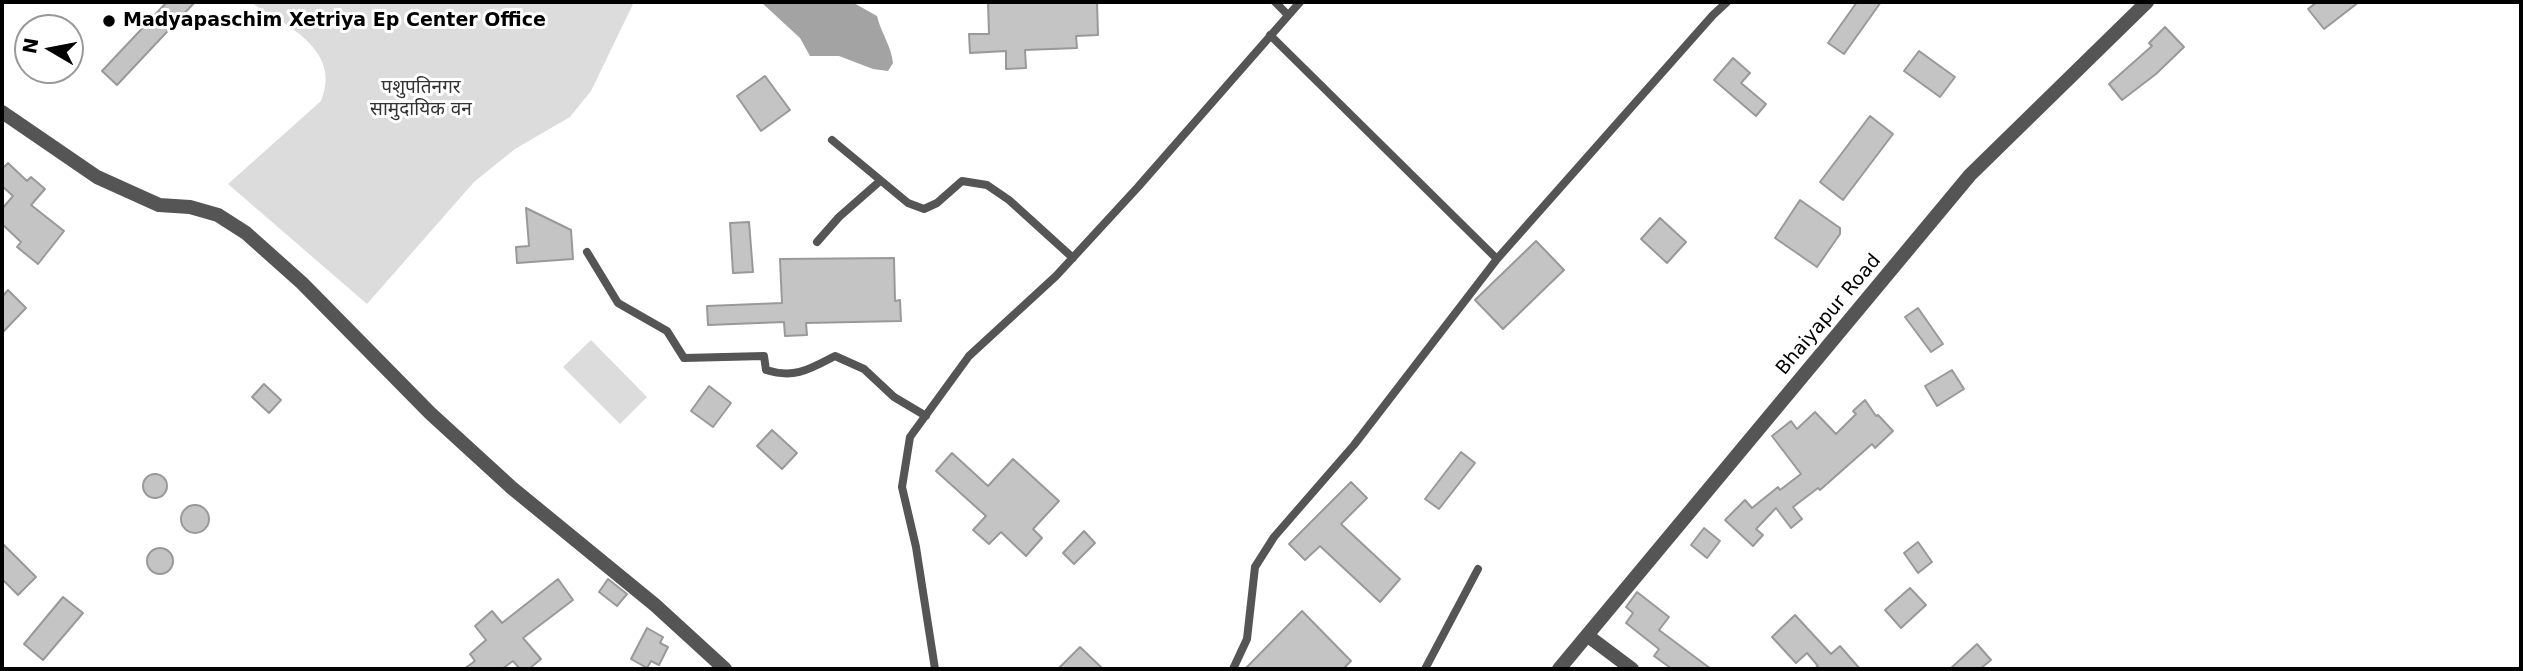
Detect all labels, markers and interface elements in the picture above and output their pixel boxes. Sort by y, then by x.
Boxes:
place label: Madyapaschim Xetriya Ep Center Office [123,10,546,32]
marker: Madyapaschim Xetriya Ep Center Office [101,13,117,29]
north arrow [14,14,84,84]
text: N [18,36,43,55]
park label: पशुपतिनगर सामुदायिक वन [370,77,472,121]
street label: Bhaiyapur Road [1772,250,1886,380]

